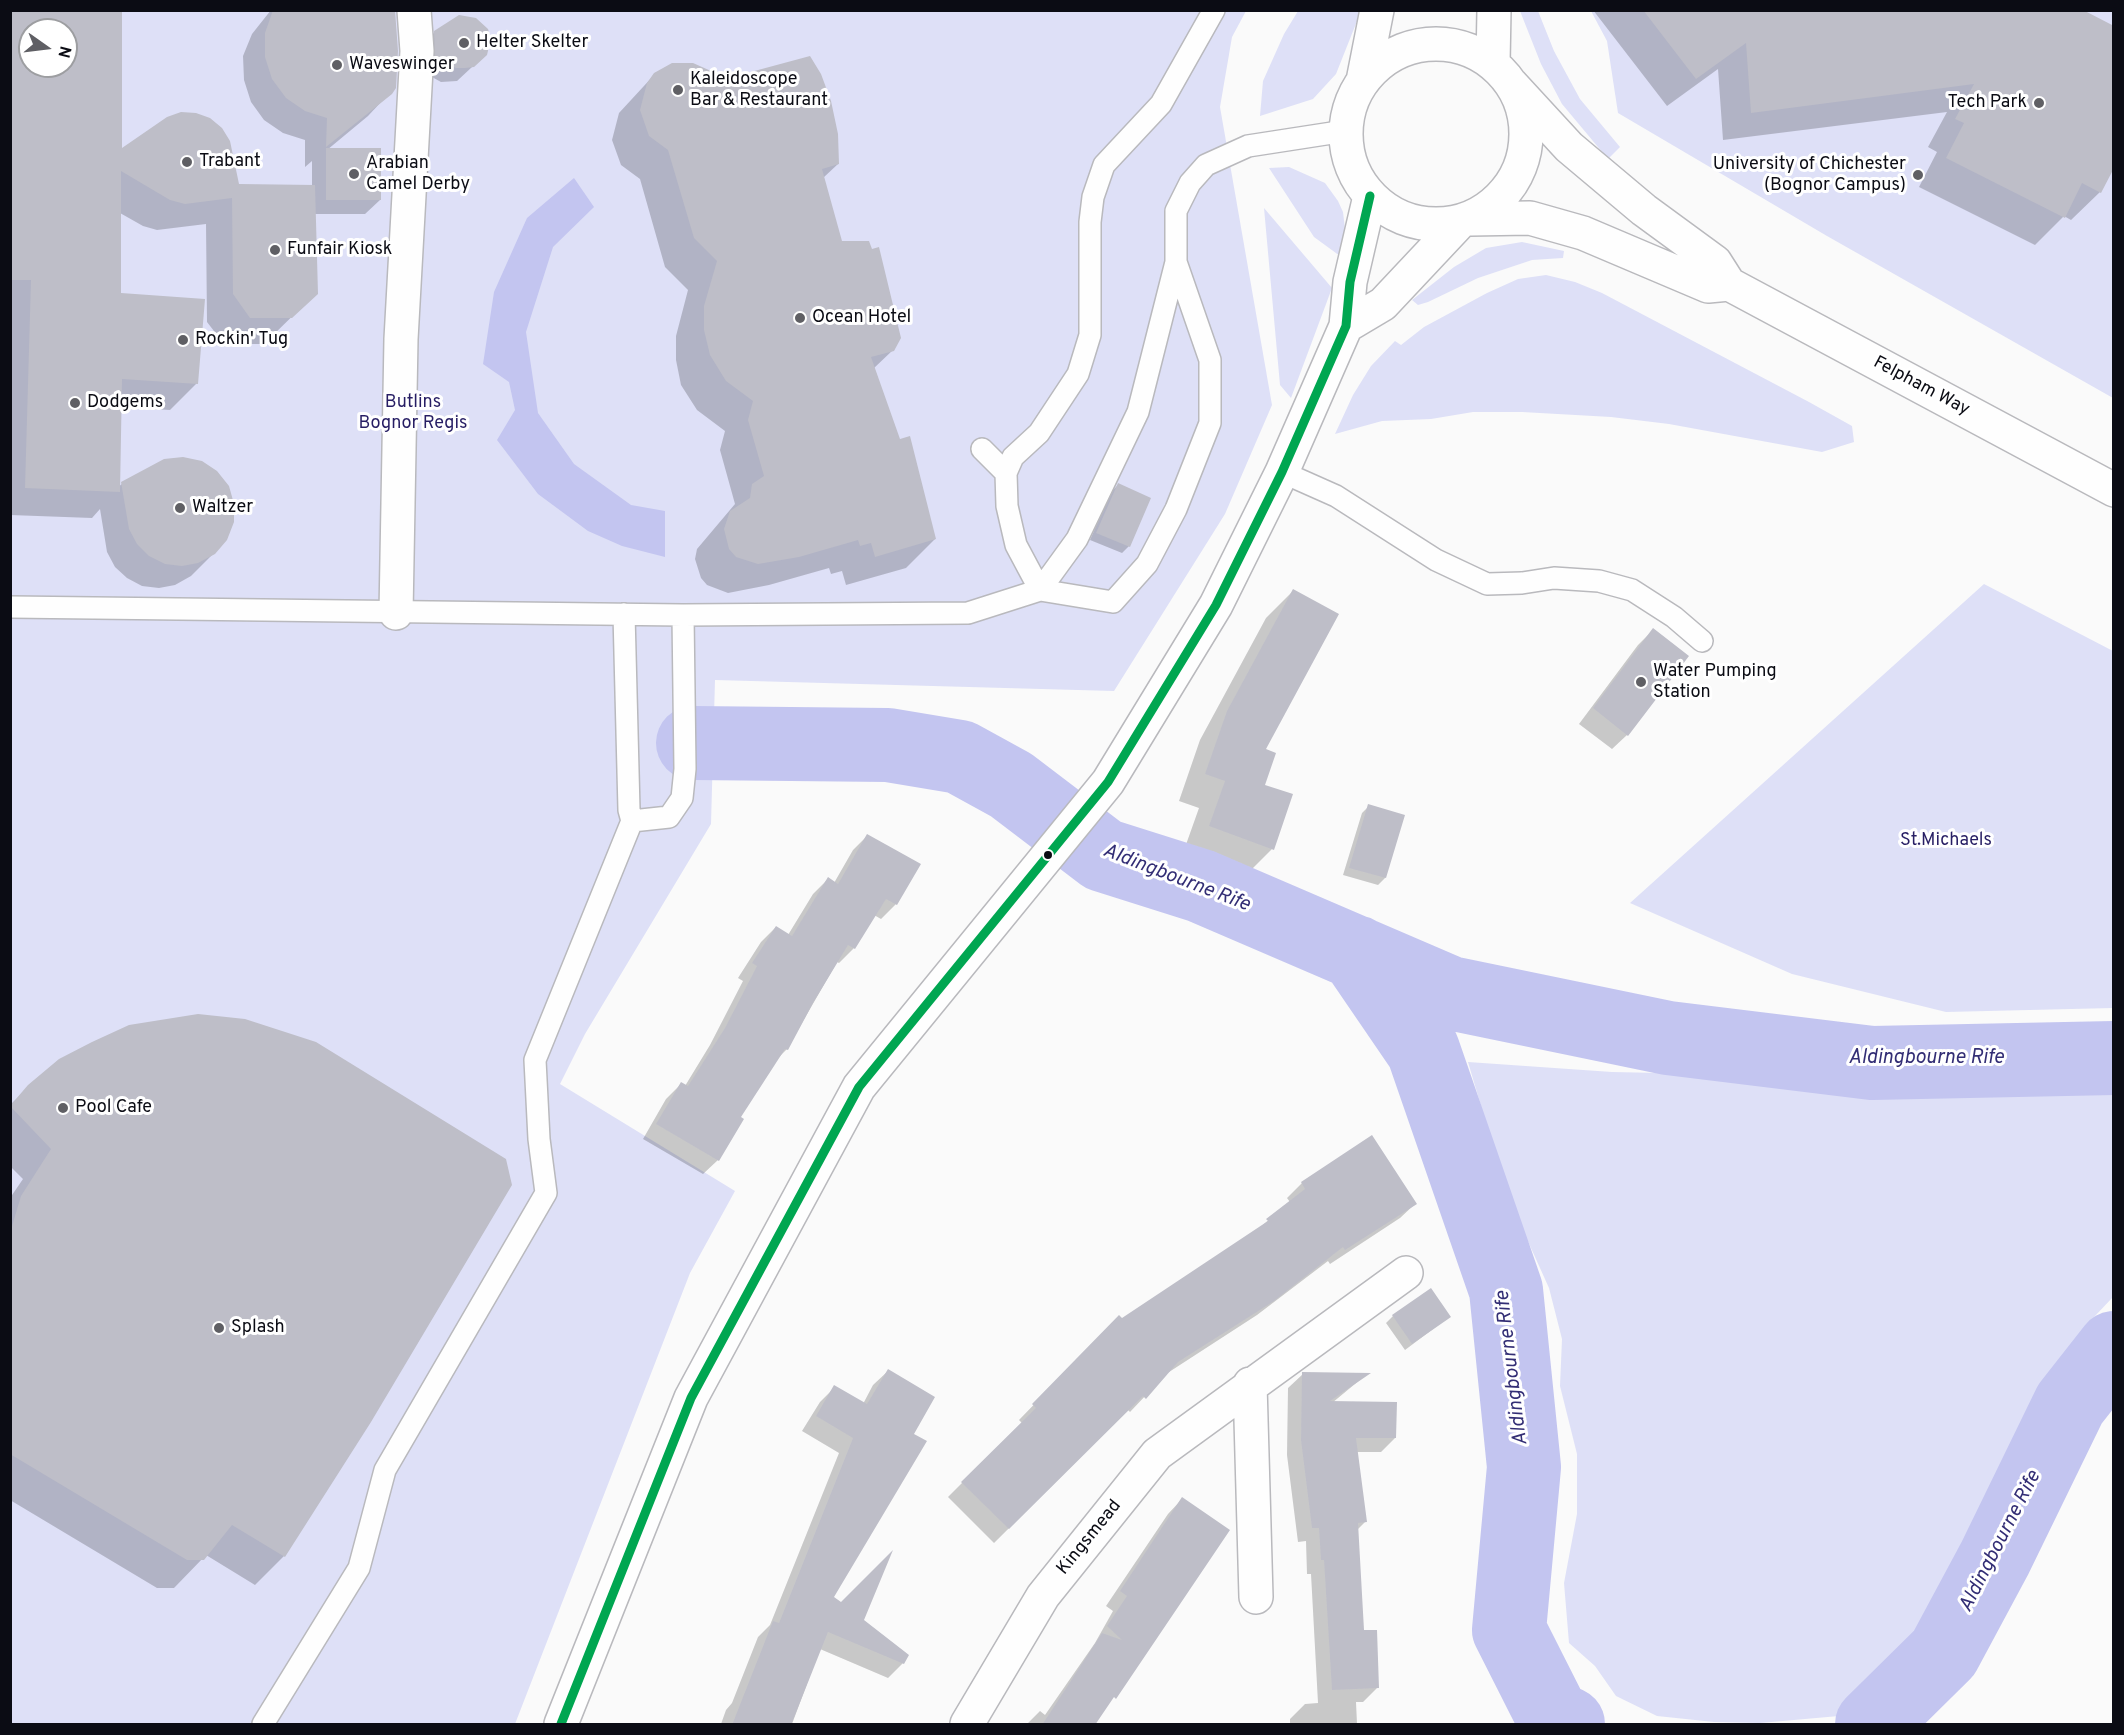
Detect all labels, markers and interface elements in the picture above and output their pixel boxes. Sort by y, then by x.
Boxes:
north arrow [18,18,78,78]
place label: Helter Skelter [476,32,588,54]
marker: Helter Skelter [457,36,471,50]
text: N [52,44,75,60]
place label: Waveswinger [349,54,455,76]
marker: Waveswinger [330,58,344,72]
place label: Kaleidoscope Bar & Restaurant [690,69,828,112]
marker: Kaleidoscope Bar & Restaurant [671,83,685,97]
place label: Tech Park [1948,92,2027,114]
marker: Tech Park [2032,96,2046,110]
place label: Trabant [199,151,261,173]
place label: Arabian Camel Derby [366,153,470,195]
place label: University of Chichester (Bognor Campus) [1713,154,1906,196]
marker: Trabant [180,155,194,169]
marker: Arabian Camel Derby [347,167,361,181]
marker: University of Chichester (Bognor Campus) [1911,168,1925,182]
place label: Funfair Kiosk [287,239,392,261]
marker: Funfair Kiosk [268,243,282,257]
place label: Ocean Hotel [812,307,911,329]
marker: Ocean Hotel [793,311,807,325]
place label: Rockin' Tug [195,329,288,351]
marker: Rockin' Tug [176,333,190,347]
street label: Felpham Way [1869,353,1973,421]
place label: Dodgems [87,392,163,414]
park label: Butlins Bognor Regis [359,392,467,434]
marker: Dodgems [68,396,82,410]
place label: Waltzer [192,497,253,519]
marker: Waltzer [173,501,187,515]
place label: Water Pumping Station [1653,661,1777,704]
marker: Water Pumping Station [1634,675,1648,689]
park label: St.Michaels [1900,830,1992,852]
water label: Aldingbourne Rife [1099,840,1253,918]
unlabelled marker [1042,849,1054,861]
water label: Aldingbourne Rife [1848,1047,2004,1071]
place label: Pool Cafe [75,1097,152,1119]
marker: Pool Cafe [56,1101,70,1115]
water label: Aldingbourne Rife [1492,1289,1534,1447]
place label: Splash [231,1317,285,1339]
marker: Splash [212,1321,226,1335]
water label: Aldingbourne Rife [1955,1467,2047,1617]
street label: Kingsmead [1053,1496,1127,1580]

